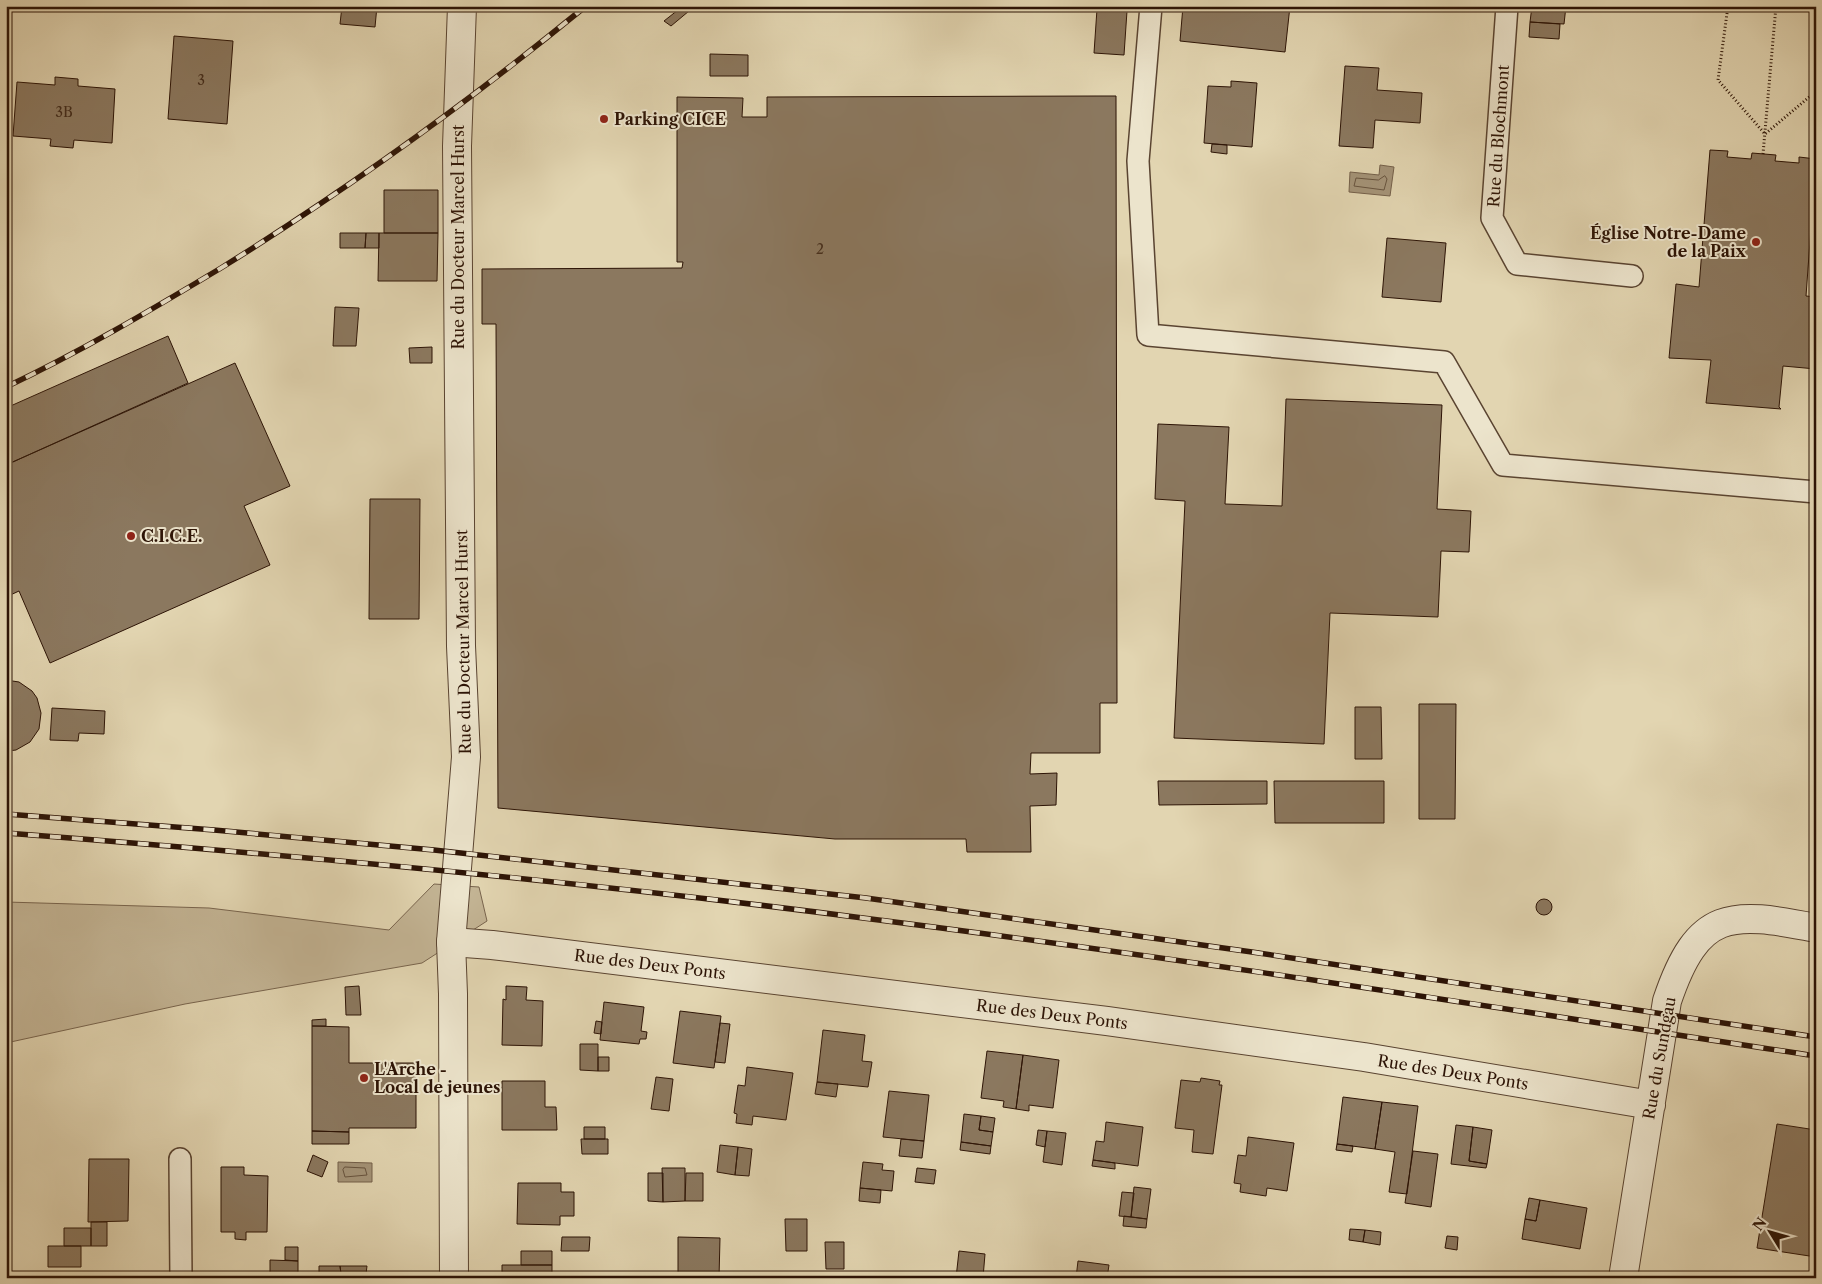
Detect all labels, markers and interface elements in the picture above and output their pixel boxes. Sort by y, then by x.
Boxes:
street label: Rue du Blochmont [1483,64,1513,208]
house number: 3 [197,71,205,89]
house number: 3B [55,103,73,121]
place label: Parking CICE [614,109,726,129]
marker: Parking CICE [598,113,610,125]
street label: Rue du Docteur Marcel Hurst [448,124,468,349]
place label: Église Notre-Dame de la Paix [1590,223,1747,261]
marker: Église Notre-Dame de la Paix [1750,236,1762,248]
house number: 2 [816,240,824,258]
place label: C.I.C.E. [141,526,202,546]
street label: Rue du Docteur Marcel Hurst [451,529,475,755]
marker: C.I.C.E. [125,530,137,542]
street label: Rue des Deux Ponts [573,945,727,983]
street label: Rue des Deux Ponts [975,995,1129,1033]
street label: Rue du Sundgau [1638,995,1680,1121]
street label: Rue des Deux Ponts [1376,1050,1530,1094]
place label: L'Arche - Local de jeunes [374,1059,501,1097]
marker: L'Arche - Local de jeunes [358,1072,370,1084]
north arrow [1744,1206,1794,1256]
text: N [1749,1214,1770,1234]

